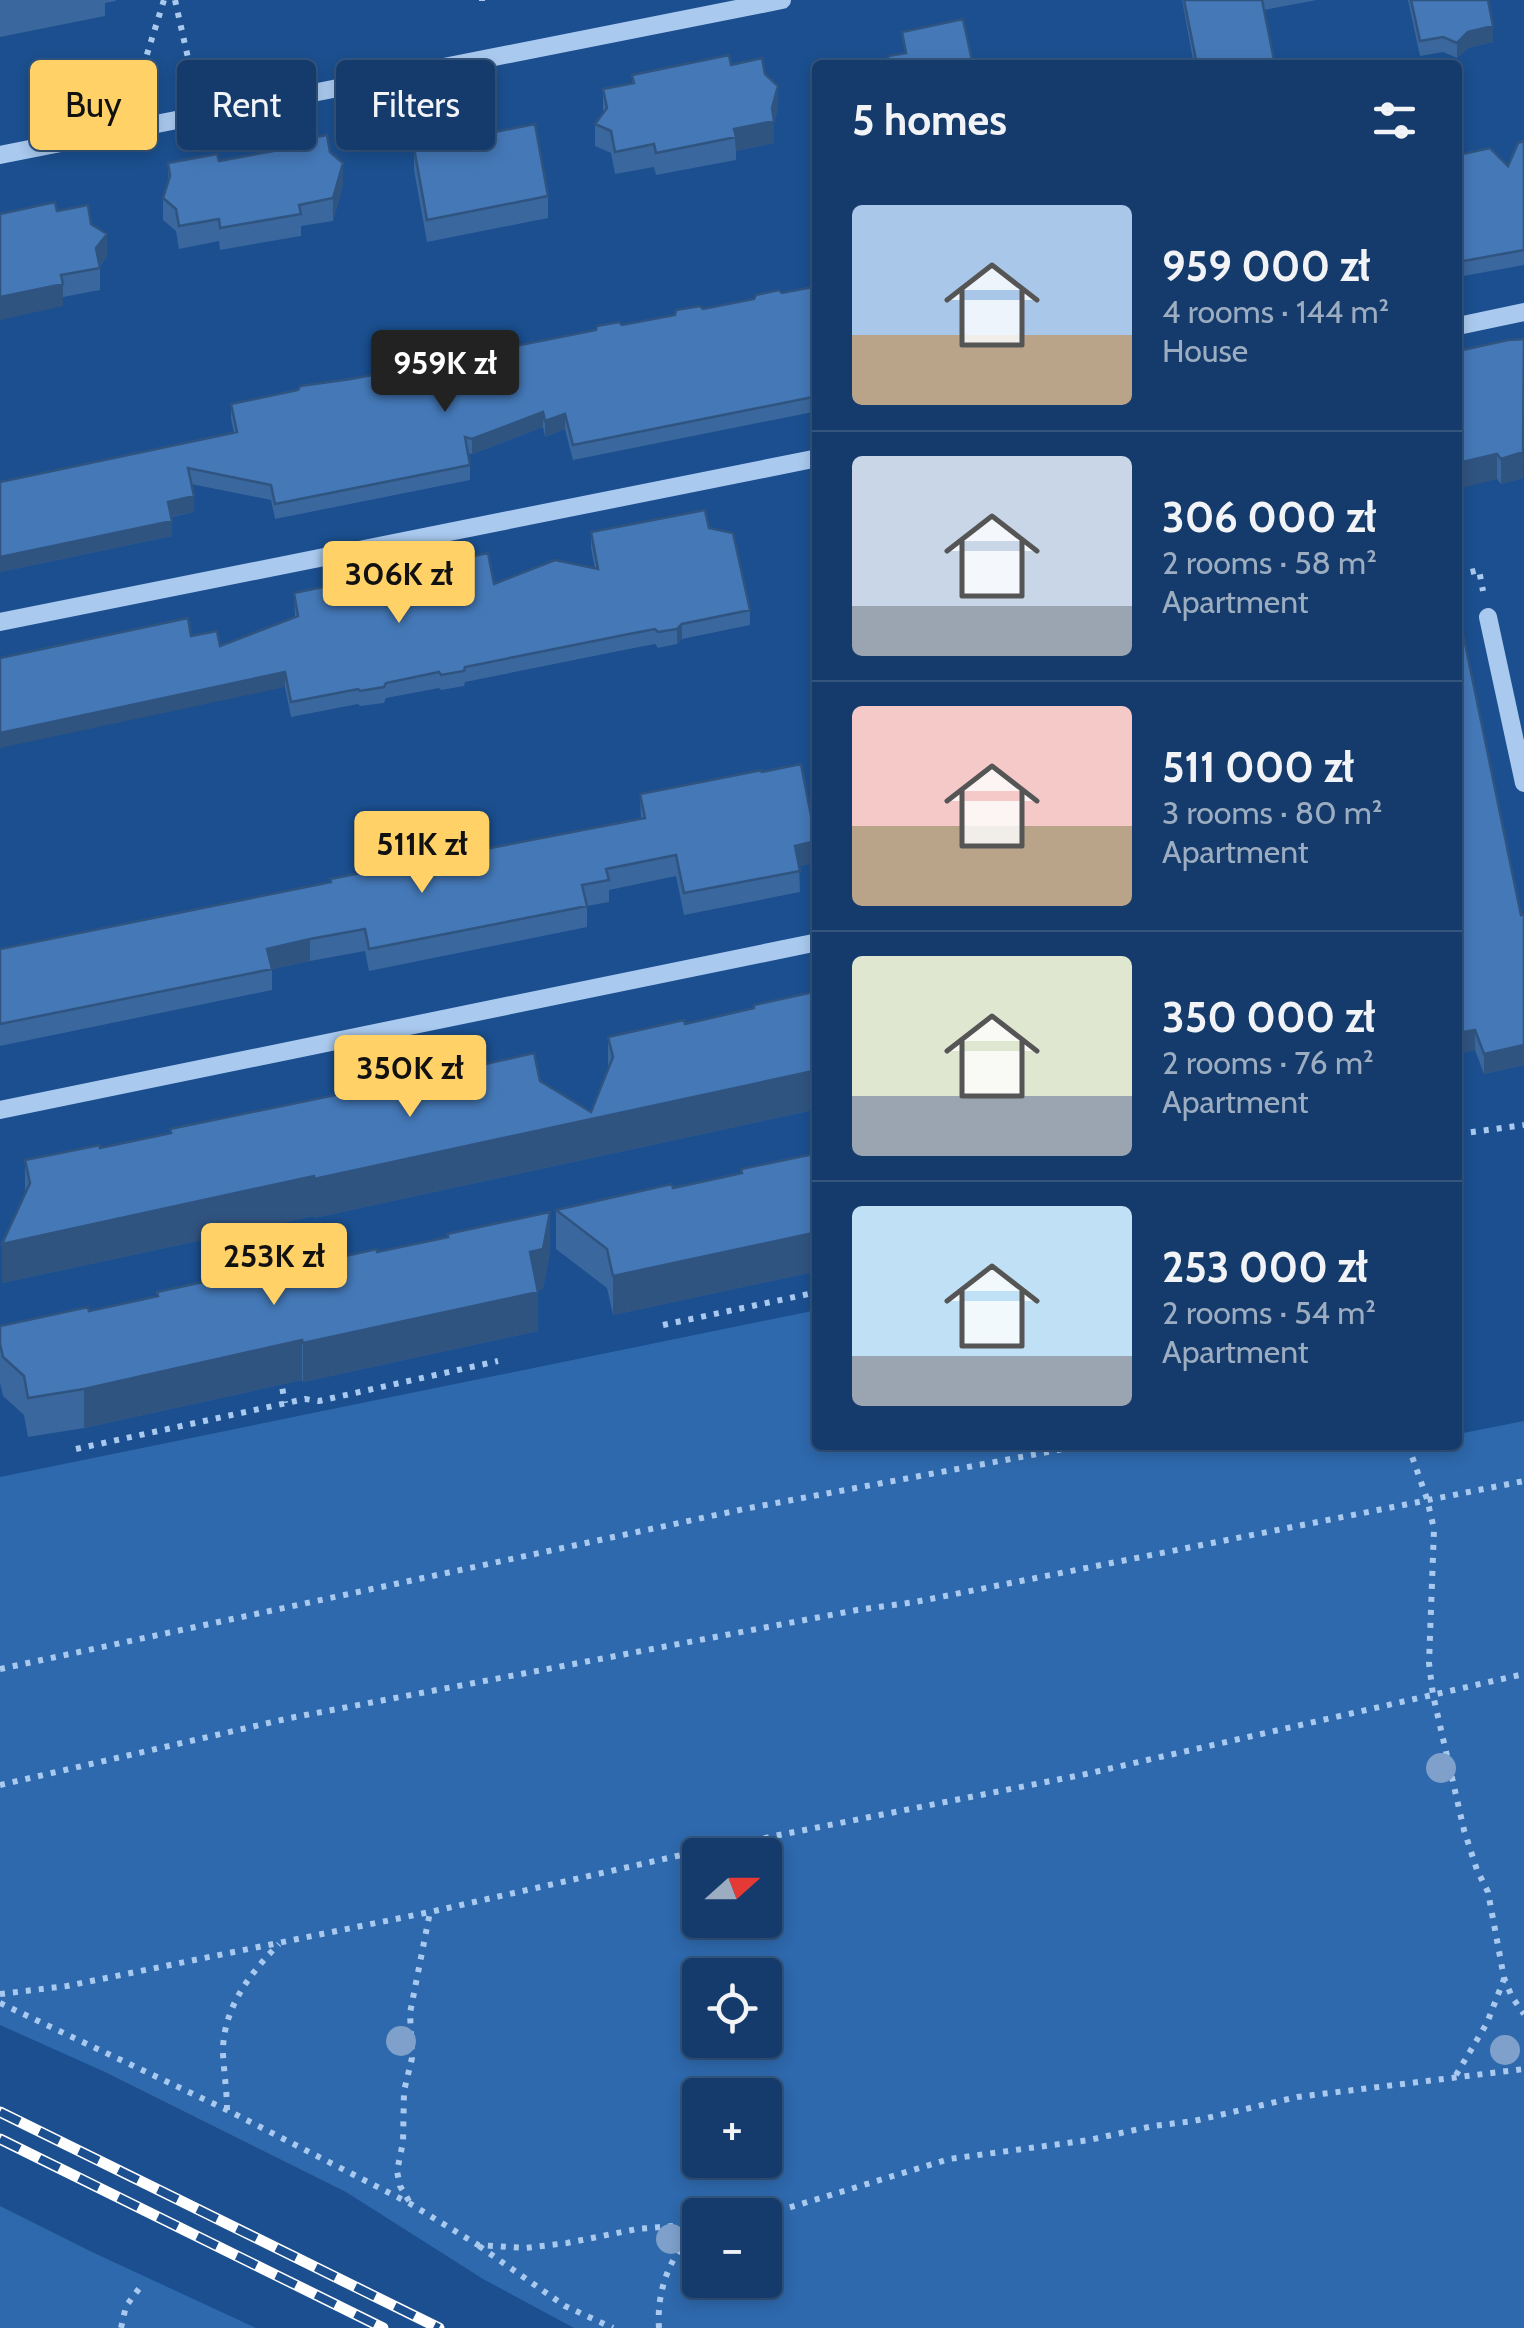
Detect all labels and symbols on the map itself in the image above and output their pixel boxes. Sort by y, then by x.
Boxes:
pin: 959K zł [353,330,537,415]
pin: 306K zł [307,541,491,626]
pin: 511K zł [330,811,514,896]
pin: 350K zł [318,1035,502,1120]
pin: 253K zł [182,1223,366,1308]
north arrow [682,1838,782,1938]

